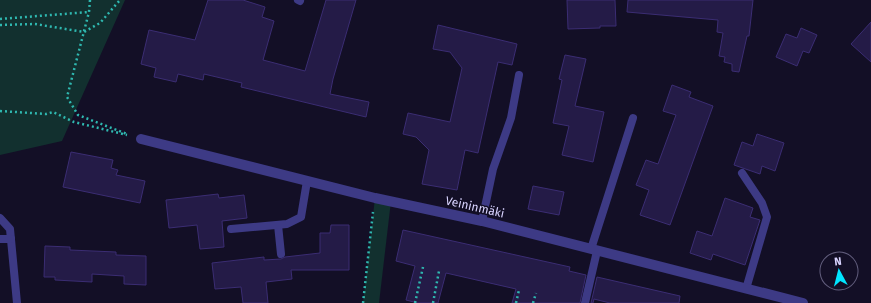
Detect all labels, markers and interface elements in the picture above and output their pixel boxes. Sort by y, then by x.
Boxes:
street label: Veininmäki [444,193,506,221]
north arrow [819,251,859,291]
text: N [833,255,842,268]

